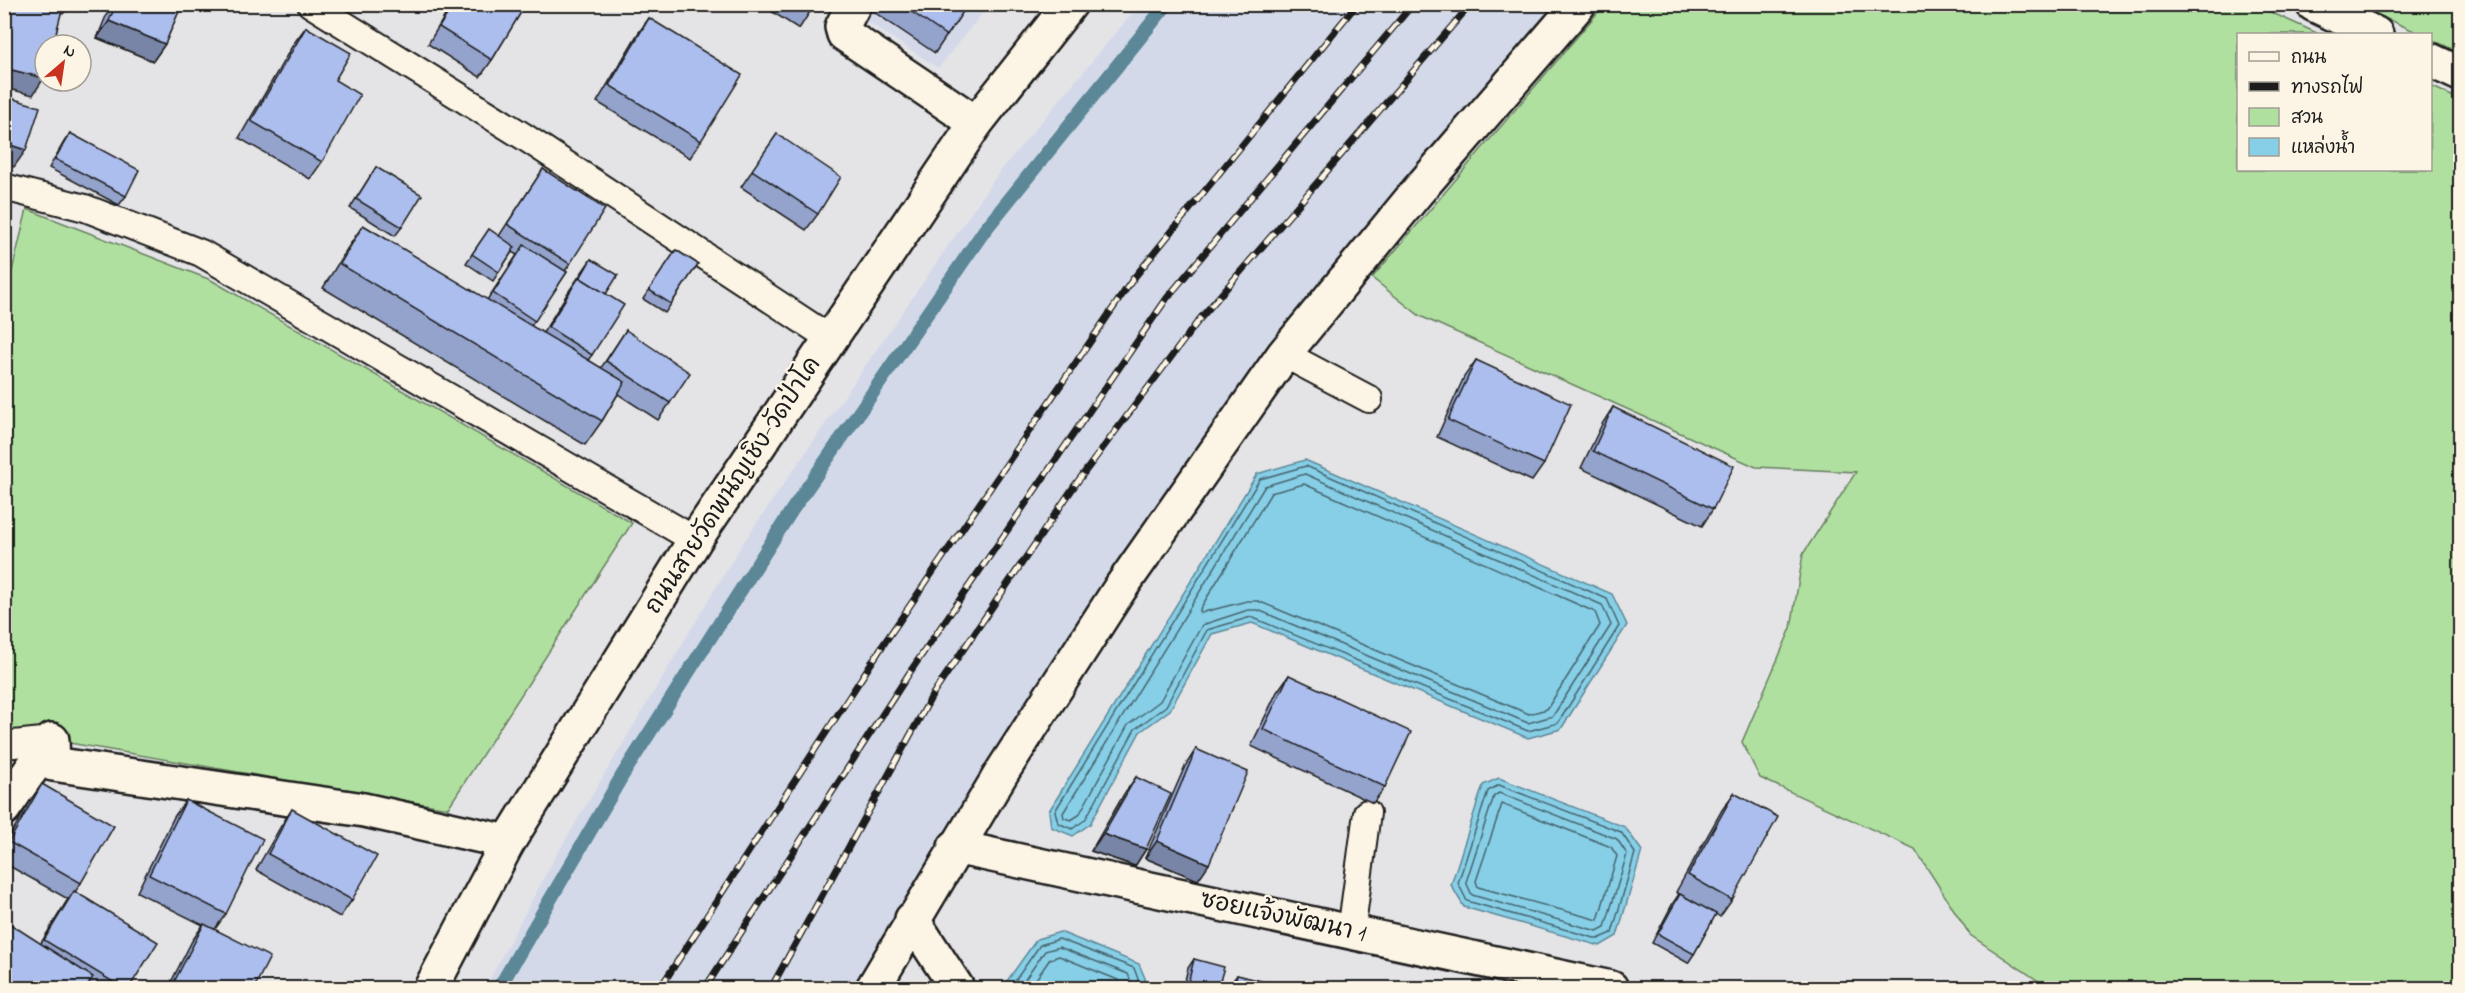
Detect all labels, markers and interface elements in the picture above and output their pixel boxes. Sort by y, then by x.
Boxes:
north arrow [33,33,93,93]
legend [2237,33,2432,171]
text: N [59,39,80,65]
text: ถนน [2291,46,2326,72]
text: ทางรถไฟ [2291,74,2363,102]
text: สวน [2291,106,2323,132]
text: แหล่งน้ำ [2291,130,2355,162]
street label: ถนนสายวัดพนัญเชิง-วัดป่าโค [636,350,831,622]
street label: ซอยแจ้งพัฒนา 1 [1197,883,1370,953]

